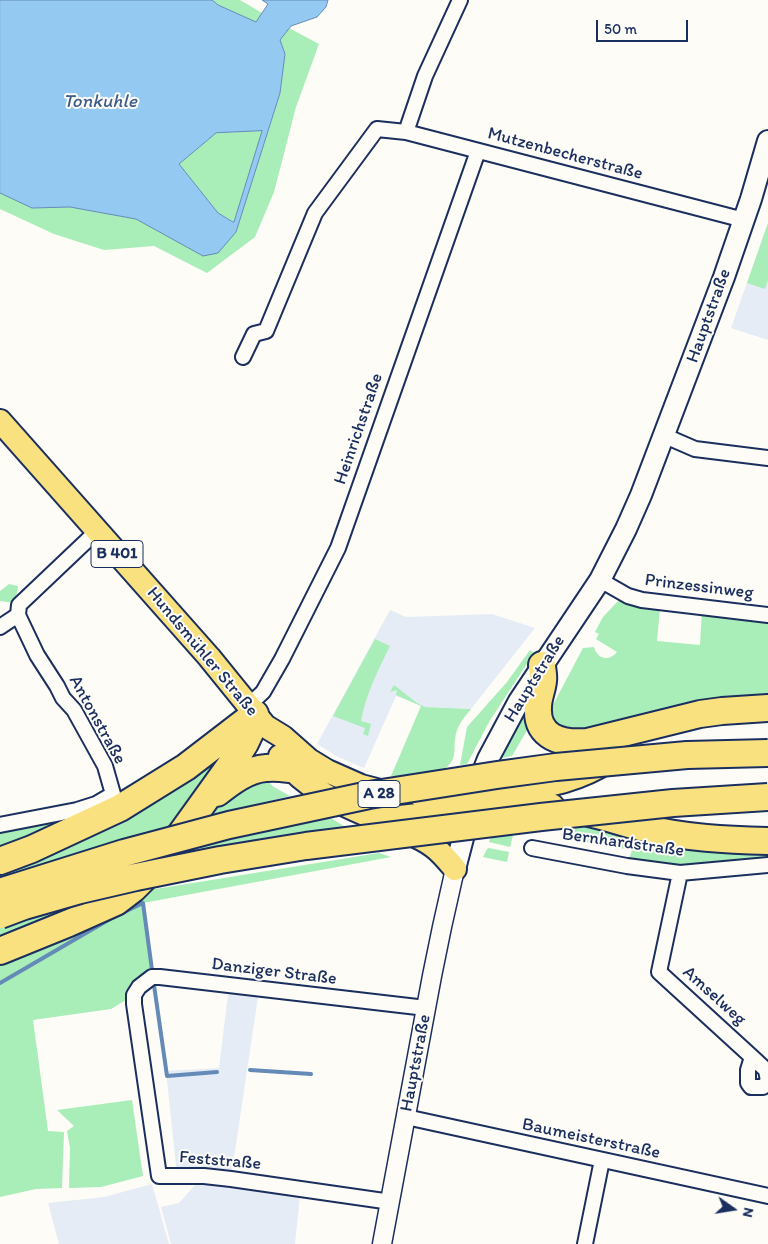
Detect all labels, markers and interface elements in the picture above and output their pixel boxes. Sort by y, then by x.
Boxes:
scale bar [598,10,690,42]
text: 50 m [604,20,637,38]
water label: Tonkuhle [63,91,137,113]
street label: Mutzenbecherstraße [485,123,645,185]
street label: Hauptstraße [682,266,736,366]
street label: Heinrichstraße [330,371,388,487]
road number: B 401 [91,540,143,568]
street label: Prinzessinweg [643,570,755,604]
street label: Hundsmühler Straße [142,583,262,721]
street label: Hauptstraße [500,631,570,727]
street label: Antonstraße [64,672,130,768]
road number: A 28 [358,781,400,808]
street label: Bernhardstraße [561,824,685,862]
street label: Danziger Straße [210,954,338,990]
street label: Amselweg [678,962,750,1030]
street label: Hauptstraße [396,1013,436,1113]
street label: Baumeisterstraße [520,1114,662,1164]
street label: Feststraße [178,1147,262,1175]
north arrow [708,1184,758,1234]
text: N [739,1206,757,1219]

